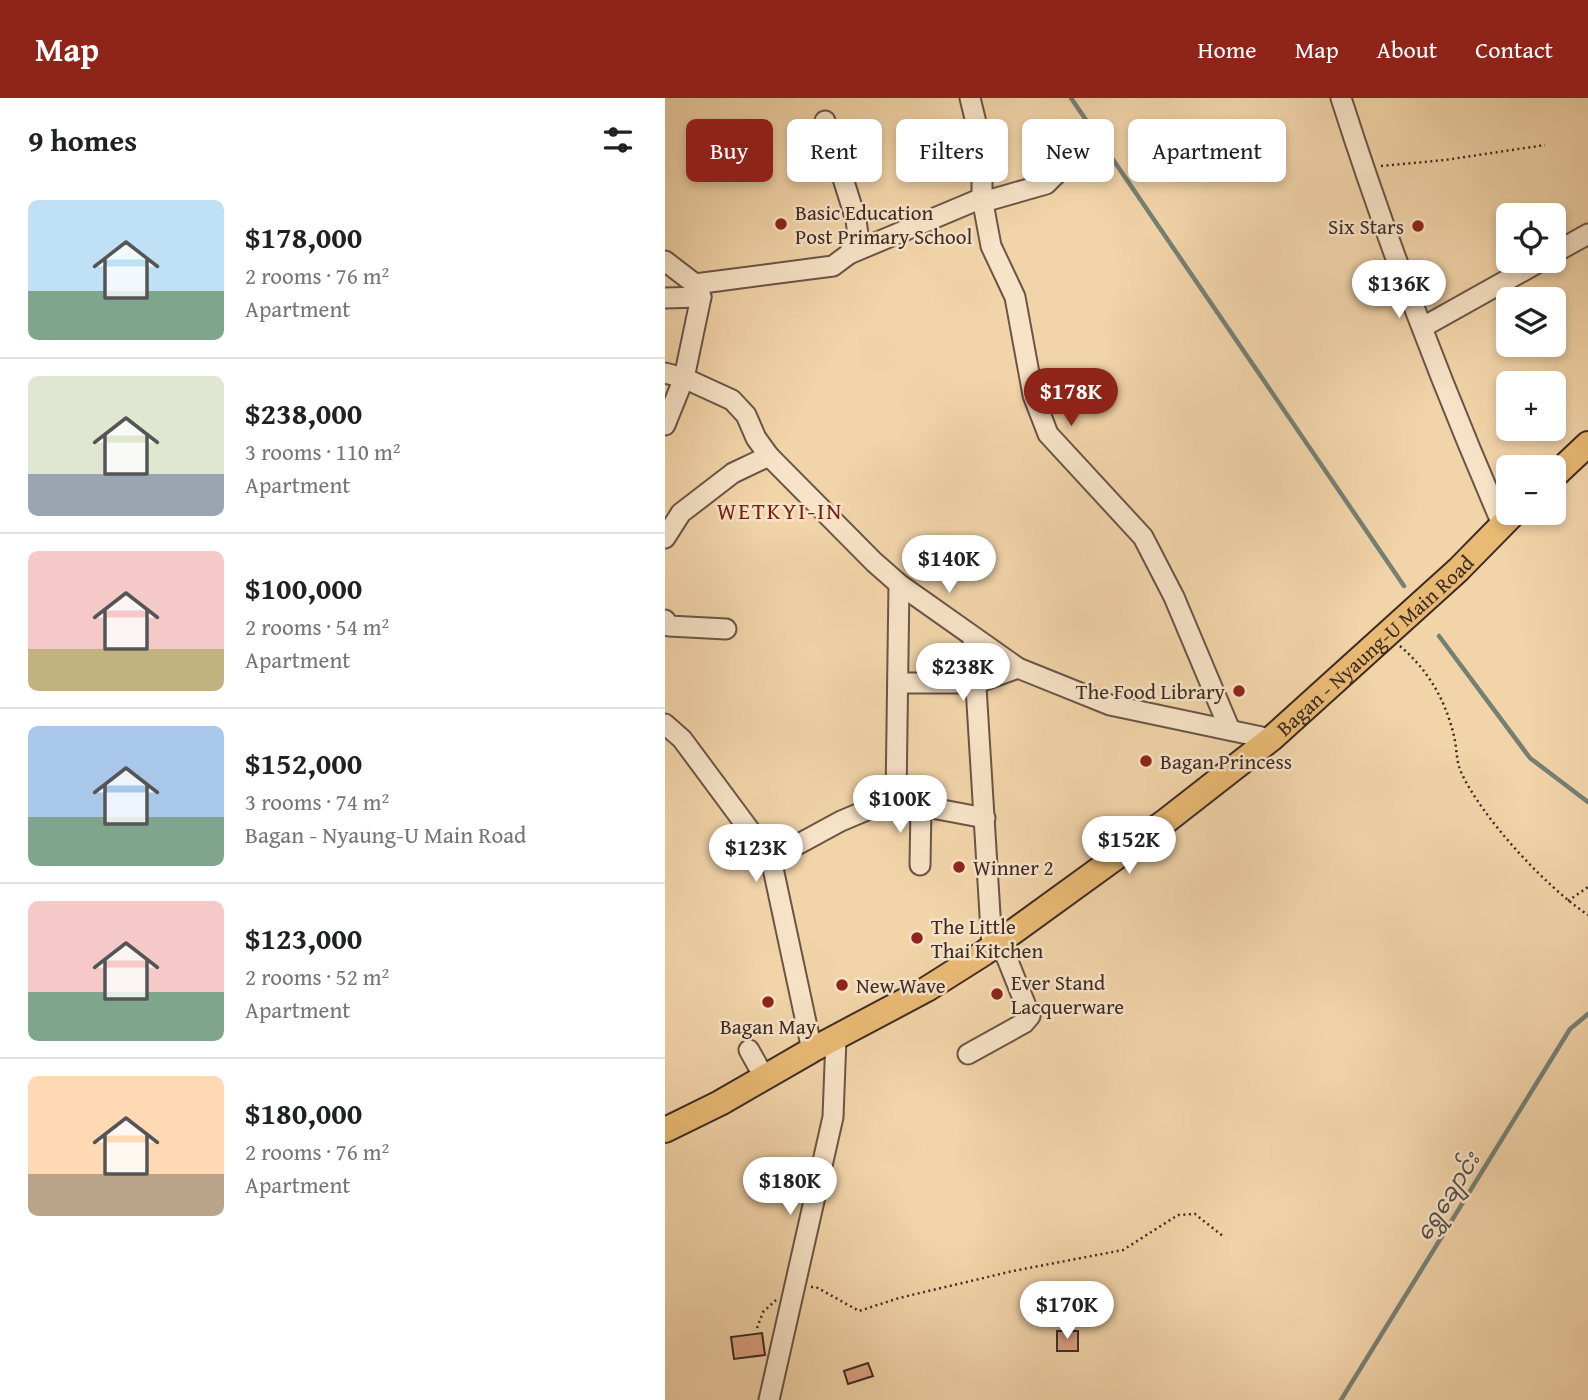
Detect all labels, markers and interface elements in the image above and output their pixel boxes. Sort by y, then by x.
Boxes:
text: Map [35,25,99,73]
text: Home [1198,32,1257,67]
text: Map [1295,32,1339,67]
text: About [1377,32,1437,67]
text: Contact [1475,32,1553,67]
text: 9 homes [28,118,137,162]
chip: Buy [686,119,773,182]
chip: Rent [787,119,882,182]
chip: Filters [896,119,1008,182]
chip: New [1022,119,1114,182]
chip: Apartment [1128,119,1286,182]
icon: filters [599,121,637,159]
place label: Basic Education Post Primary School [795,197,973,252]
map controls [1496,203,1566,525]
button: locate [1496,203,1566,273]
place label: Six Stars [1328,211,1404,242]
text: $178,000 [245,215,362,259]
marker: Basic Education Post Primary School [773,216,789,232]
marker: Six Stars [1410,218,1426,234]
icon: home [84,228,168,312]
text: 2 rooms · 76 m² [245,259,389,292]
pin: $136K [1350,260,1448,320]
text: $136K [1368,266,1430,299]
button: layers [1496,287,1566,357]
text: Apartment [245,292,350,325]
pin: $178K [1022,368,1120,428]
button: + [1496,371,1566,441]
text: $178K [1040,374,1102,407]
text: $238,000 [245,391,362,435]
icon: home [84,404,168,488]
text: 3 rooms · 110 m² [245,435,400,468]
button: − [1496,455,1566,525]
text: Apartment [245,468,350,501]
district label: WETKYI-IN [717,494,843,527]
pin: $140K [900,536,998,595]
text: $140K [918,541,980,574]
street label: Bagan - Nyaung-U Main Road [1269,547,1481,743]
text: $100,000 [245,566,362,610]
icon: home [84,579,168,663]
text: 2 rooms · 54 m² [245,610,389,643]
text: Apartment [245,643,350,676]
pin: $238K [914,644,1012,703]
text: $238K [932,649,994,682]
place label: The Food Library [1076,676,1226,707]
marker: The Food Library [1231,683,1247,699]
text: $152,000 [245,741,362,785]
place label: Bagan Princess [1160,746,1292,777]
marker: Bagan Princess [1138,753,1154,769]
icon: home [84,754,168,838]
pin: $100K [851,776,949,835]
text: $100K [869,781,931,814]
text: 3 rooms · 74 m² [245,785,389,818]
pin: $152K [1080,816,1178,876]
text: Bagan - Nyaung-U Main Road [245,818,526,851]
text: $152K [1098,822,1160,855]
pin: $123K [707,824,805,884]
text: $123K [725,830,787,863]
place label: Winner 2 [973,852,1054,883]
marker: Winner 2 [951,859,967,875]
place label: The Little Thai Kitchen [931,911,1043,966]
text: $123,000 [245,916,362,960]
icon: home [84,929,168,1013]
marker: The Little Thai Kitchen [909,930,925,946]
text: 2 rooms · 52 m² [245,960,389,993]
place label: Ever Stand Lacquerware [1011,967,1124,1022]
place label: New Wave [856,970,946,1001]
marker: New Wave [834,977,850,993]
marker: Ever Stand Lacquerware [989,986,1005,1002]
text: Apartment [245,993,350,1026]
marker: Bagan May [760,994,776,1010]
place label: Bagan May [720,1011,817,1042]
text: $180,000 [245,1091,362,1135]
icon: home [84,1104,168,1188]
text: 2 rooms · 76 m² [245,1135,389,1168]
water label: ရွှေချောင်း [1407,1144,1491,1248]
pin: $180K [741,1158,839,1217]
text: $180K [759,1163,821,1196]
text: Apartment [245,1168,350,1201]
pin: $170K [1018,1282,1116,1341]
text: $170K [1036,1287,1098,1320]

